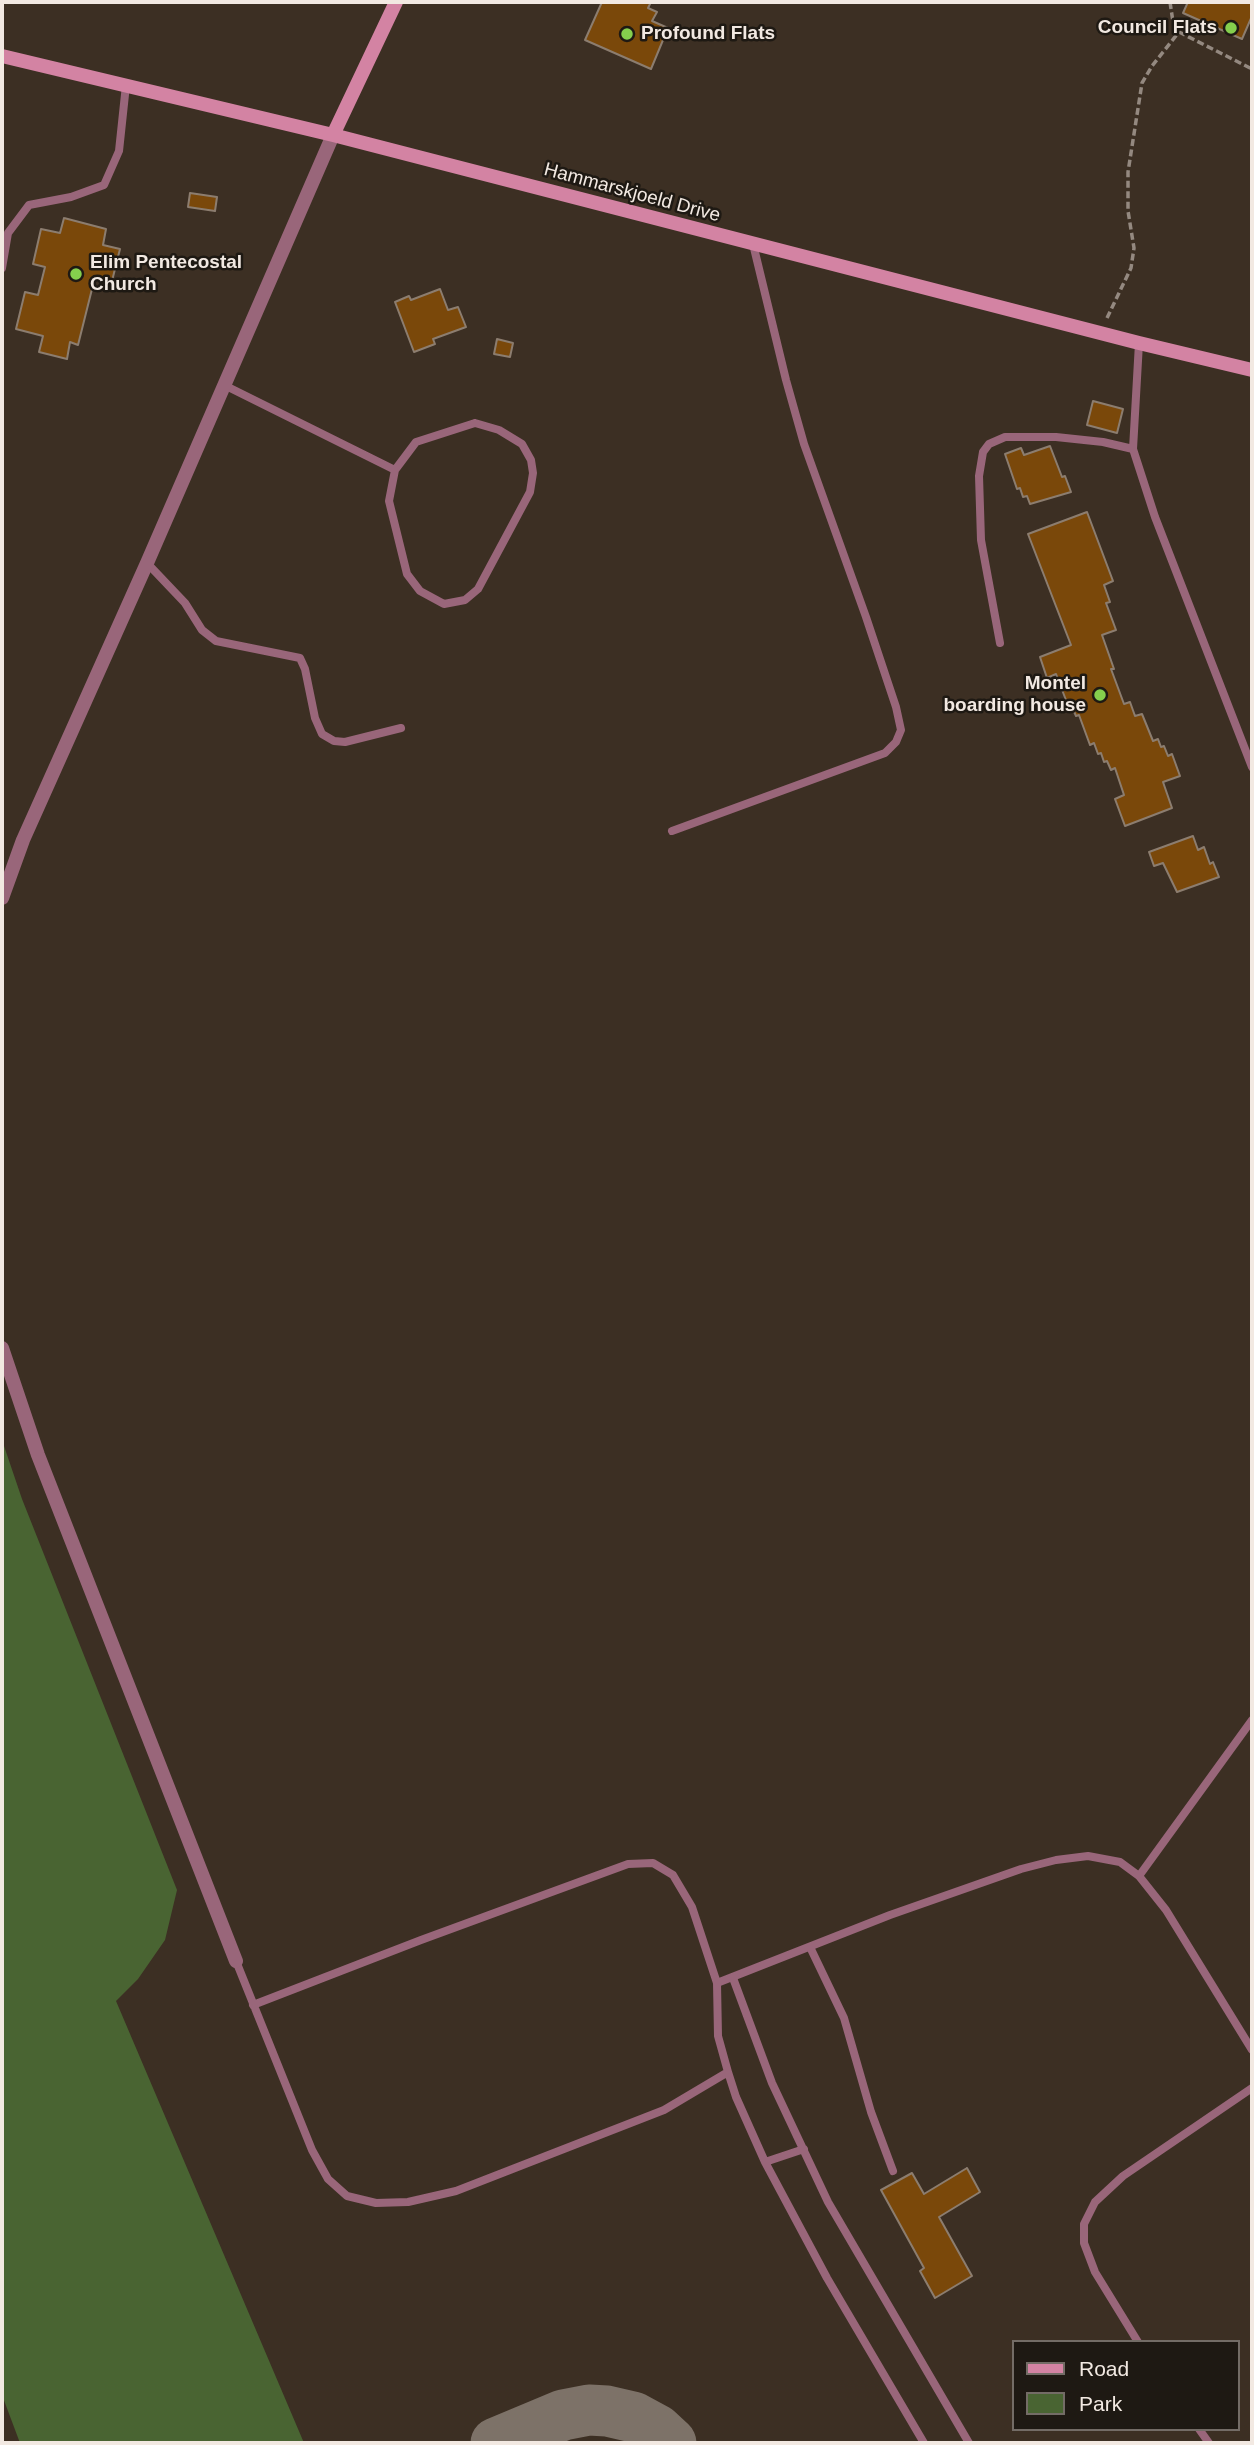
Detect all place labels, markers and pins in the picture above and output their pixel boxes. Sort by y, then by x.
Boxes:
place label: Council Flats [1098,17,1217,39]
marker: Council Flats [1223,20,1239,36]
place label: Profound Flats [641,23,775,45]
marker: Profound Flats [619,26,635,42]
place label: Elim Pentecostal Church [90,252,242,296]
marker: Elim Pentecostal Church [68,266,84,282]
place label: Montel boarding house [944,673,1086,717]
marker: Montel boarding house [1092,687,1108,703]

